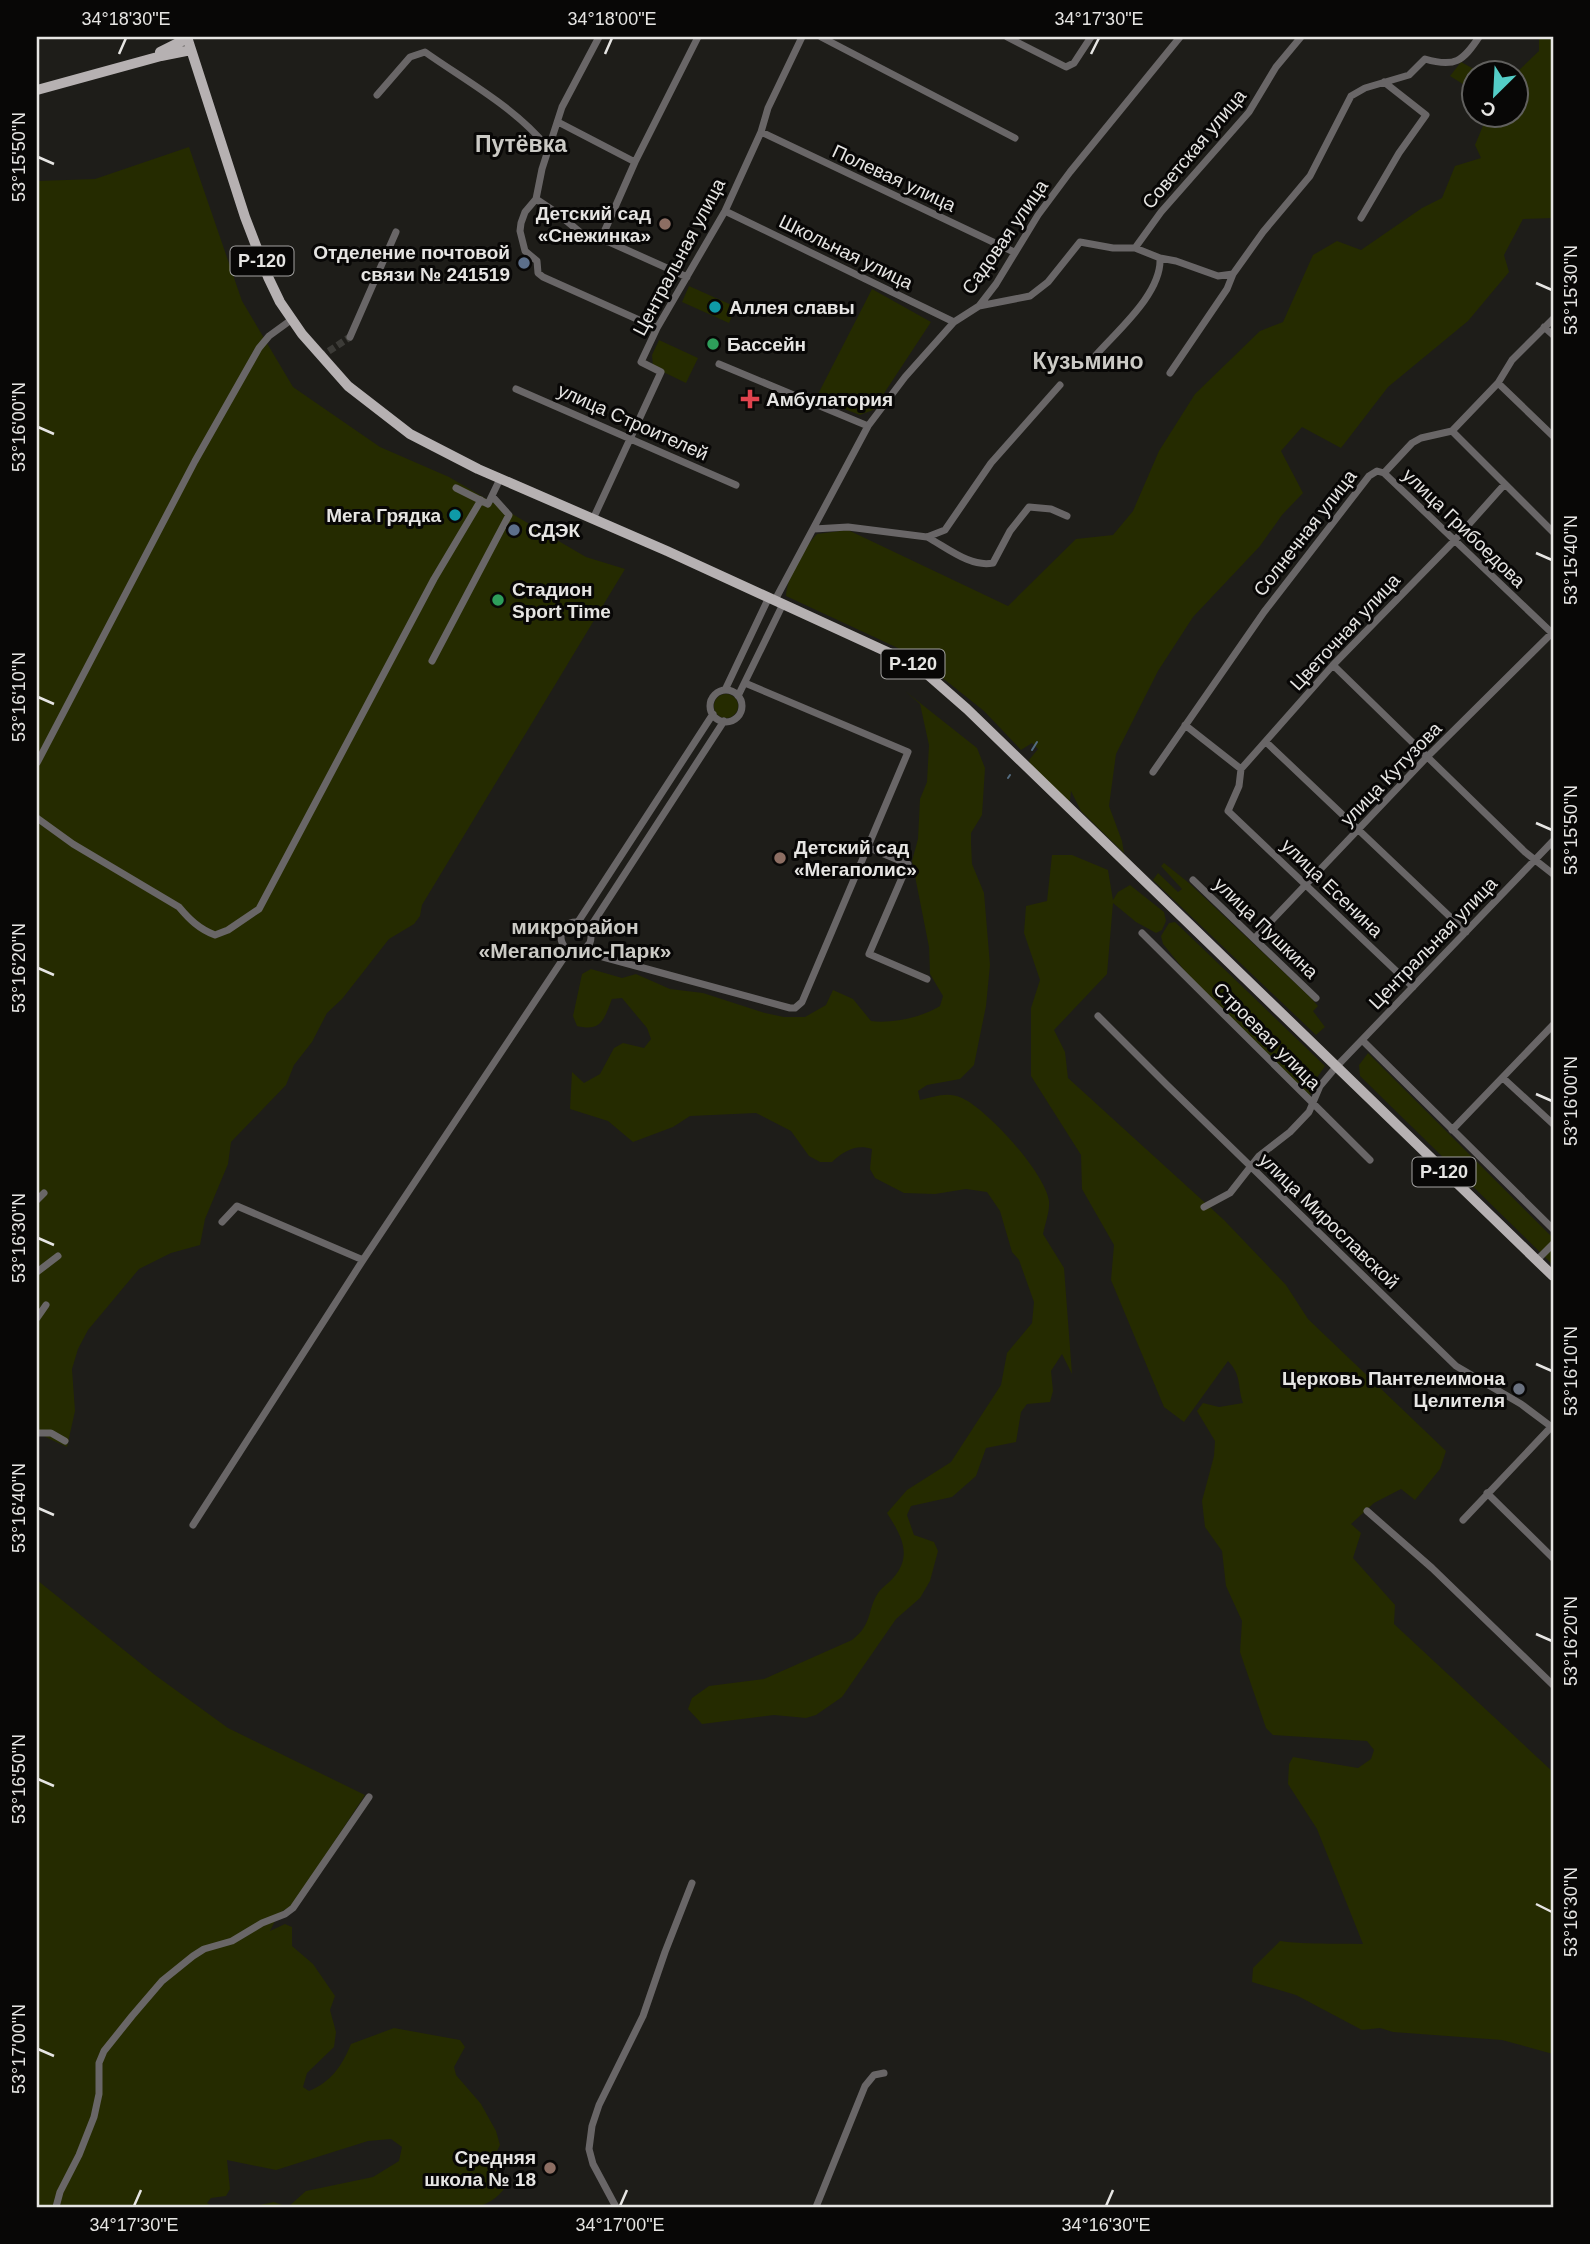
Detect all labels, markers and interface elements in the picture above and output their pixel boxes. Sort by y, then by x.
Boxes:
text: 34°18'30"E [81,9,171,29]
text: 34°18'00"E [567,9,657,29]
text: 34°17'30"E [1054,9,1144,29]
north arrow [1460,60,1530,130]
street label: Советская улица [1138,85,1250,213]
text: С [1478,97,1499,121]
text: 53°15'50"N [9,112,29,202]
district label: Путёвка [475,131,567,157]
street label: Полевая улица [829,140,959,216]
street label: Центральная улица [629,175,730,339]
street label: Садовая улица [958,176,1052,298]
place label: Детский сад «Снежинка» [536,203,651,246]
street label: Школьная улица [776,211,917,294]
marker: Детский сад «Снежинка» [657,216,673,232]
place label: Отделение почтовой связи № 241519 [313,242,510,285]
text: 53°15'30"N [1561,245,1581,335]
road number: Р-120 [230,246,294,276]
marker: Отделение почтовой связи № 241519 [516,255,532,271]
place label: Аллея славы [729,297,855,318]
marker: Аллея славы [707,299,723,315]
place label: Бассейн [727,334,806,355]
marker: Бассейн [705,336,721,352]
district label: Кузьмино [1032,348,1144,374]
street label: улица Строителей [555,379,711,465]
text: 53°16'00"N [9,382,29,472]
marker: Амбулатория [740,389,760,409]
place label: Амбулатория [766,389,893,410]
street label: улица Грибоедова [1399,464,1530,592]
street label: Солнечная улица [1249,465,1361,600]
place label: Мега Грядка [326,505,441,526]
marker: Мега Грядка [447,507,463,523]
text: 53°15'40"N [1561,515,1581,605]
place label: СДЭК [528,520,581,541]
marker: СДЭК [506,522,522,538]
street label: Цветочная улица [1286,569,1405,694]
place label: Стадион Sport Time [512,579,611,622]
marker: Стадион Sport Time [490,592,506,608]
road number: Р-120 [881,650,944,678]
text: 53°16'10"N [9,652,29,742]
street label: улица Кутузова [1336,717,1446,830]
text: 53°15'50"N [1561,785,1581,875]
street label: улица Есенина [1277,835,1387,942]
place label: Детский сад «Мегаполис» [794,837,917,880]
marker: Детский сад «Мегаполис» [772,850,788,866]
street label: улица Пушкина [1210,873,1322,983]
street label: Центральная улица [1365,873,1502,1013]
district label: микрорайон «Мегаполис-Парк» [479,915,671,962]
text: 53°16'20"N [9,923,29,1013]
street label: Строевая улица [1209,978,1325,1094]
text: 53°16'00"N [1561,1056,1581,1146]
street label: улица Мирославской [1255,1149,1403,1293]
road number: Р-120 [1412,1157,1476,1186]
text: 53°16'30"N [9,1193,29,1283]
text: 53°16'10"N [1561,1326,1581,1416]
place label: Церковь Пантелеимона Целителя [1282,1368,1505,1411]
marker: Церковь Пантелеимона Целителя [1511,1381,1527,1397]
text: 53°16'40"N [9,1463,29,1553]
text: 53°16'20"N [1561,1596,1581,1686]
text: 53°16'50"N [9,1734,29,1824]
text: 53°16'30"N [1561,1867,1581,1957]
text: 53°17'00"N [9,2004,29,2094]
place label: Средняя школа № 18 [424,2147,536,2190]
marker: Средняя школа № 18 [542,2160,558,2176]
text: 34°17'30"E [89,2215,179,2235]
text: 34°17'00"E [575,2215,665,2235]
text: 34°16'30"E [1061,2215,1151,2235]

